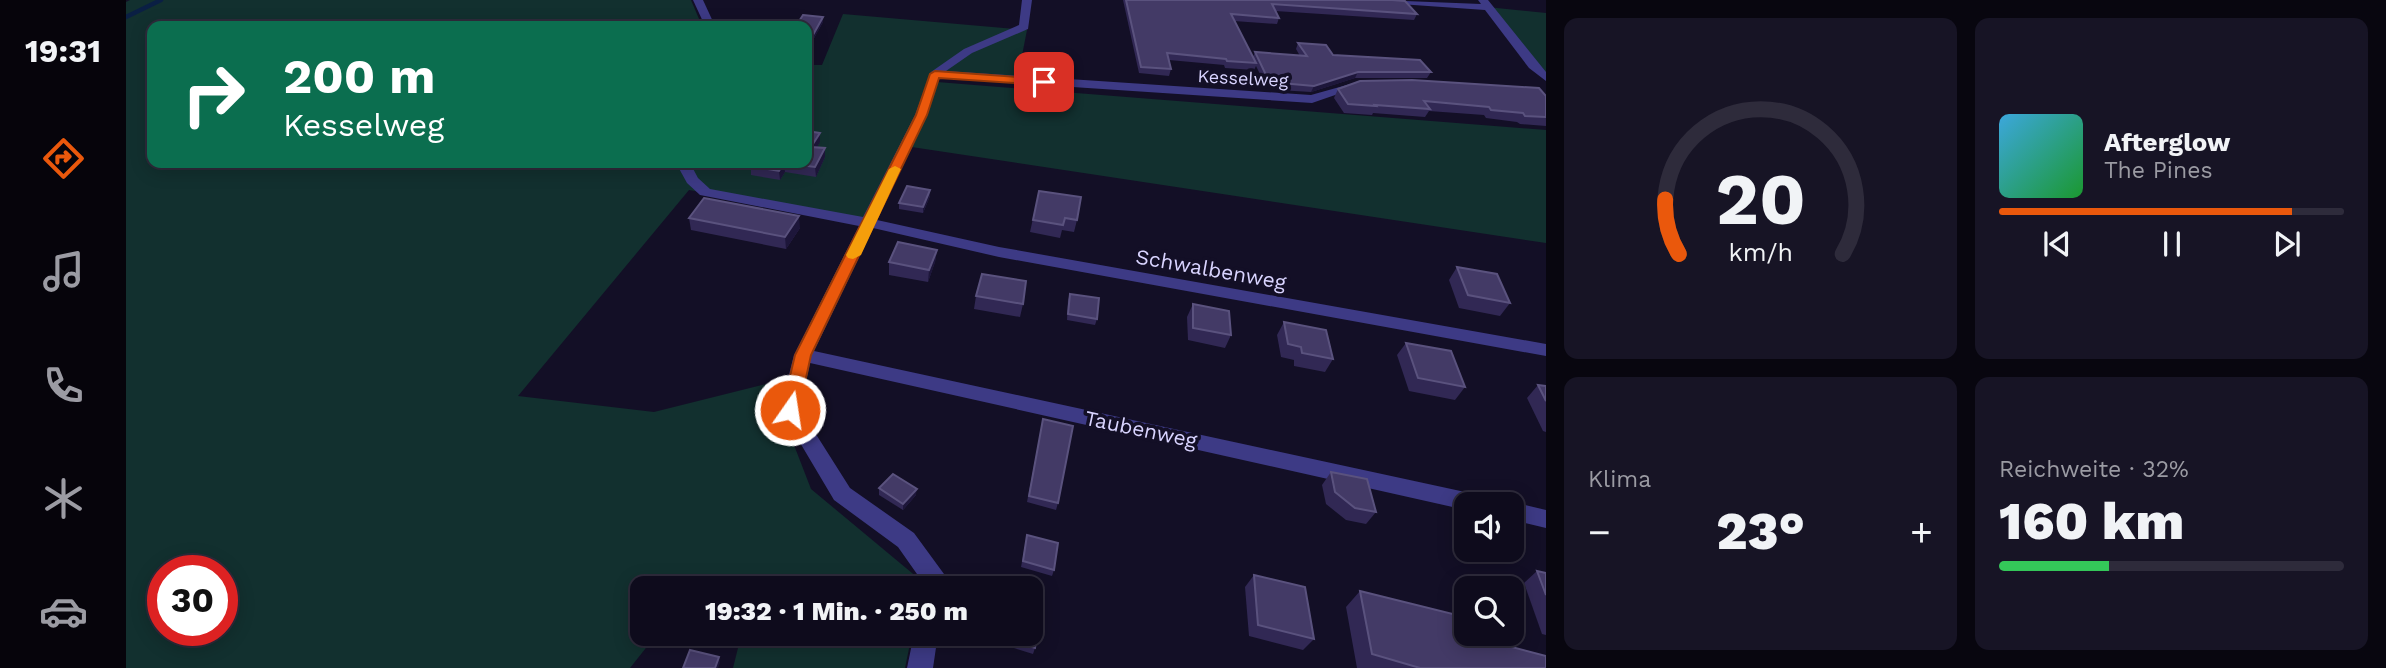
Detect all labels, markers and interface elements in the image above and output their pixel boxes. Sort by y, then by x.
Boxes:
text: 19:31 [25,32,101,70]
text: 200 m [283,47,435,105]
icon: right [168,49,259,140]
pin [1014,52,1074,112]
icon: arrive [1025,63,1063,101]
street label: Kesselweg [1197,65,1289,91]
text: Kesselweg [283,106,444,144]
text: Afterglow [2104,127,2230,157]
icon: directions [39,134,88,183]
text: 20 [1715,157,1806,243]
text: The Pines [2104,157,2213,184]
icon: previous [2038,225,2076,263]
icon: pause [2153,225,2191,263]
icon: next [2268,225,2306,263]
text: km/h [1728,238,1793,267]
street label: Schwalbenweg [1134,243,1289,295]
icon: music [39,247,88,296]
icon: phone [39,361,88,410]
position arrow [753,373,827,447]
street label: Taubenweg [1083,405,1200,453]
text: Reichweite · 32% [1999,456,2189,483]
text: Klima [1588,466,1651,493]
icon: climate [39,474,88,523]
text: 160 km [1999,491,2184,552]
map controls [1454,492,1524,646]
button: sound [1454,492,1524,562]
text: 23° [1716,501,1805,562]
text: − [1588,510,1611,554]
text: + [1910,510,1933,554]
speed limit sign: 30 [147,555,238,646]
button: search [1454,576,1524,646]
icon: car [39,587,88,636]
text: 19:32 · 1 Min. · 250 m [705,596,968,626]

